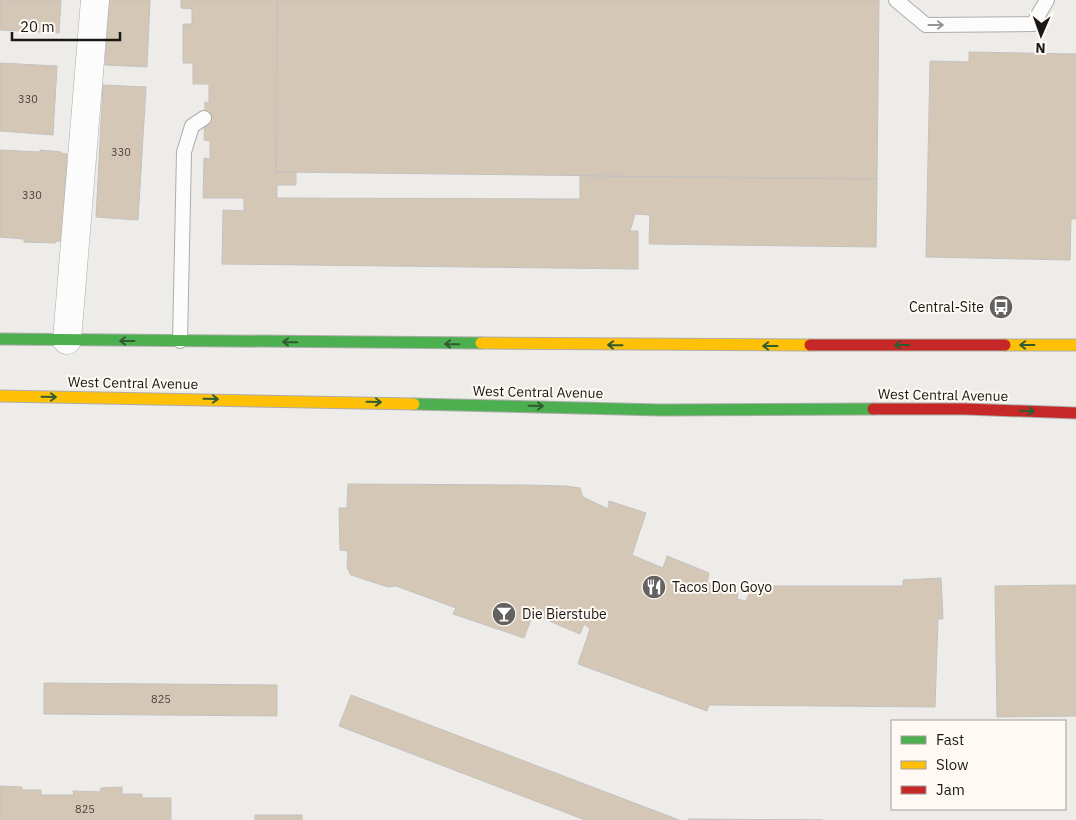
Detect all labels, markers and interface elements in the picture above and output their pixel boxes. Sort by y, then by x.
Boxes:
scale bar [12,10,120,42]
north arrow [1016,10,1066,60]
text: 20 m [20,17,55,36]
one-way arrow [928,20,944,30]
text: N [1035,39,1046,57]
house number: 330 [18,92,38,106]
house number: 330 [111,145,131,159]
house number: 330 [22,188,42,202]
bus stop icon: Central-Site [988,294,1014,320]
place label: Central-Site [909,298,984,316]
one-way arrow [119,336,136,346]
one-way arrow [282,337,298,347]
one-way arrow [444,339,460,348]
one-way arrow [607,340,623,350]
one-way arrow [894,340,910,350]
one-way arrow [1020,340,1036,350]
one-way arrow [762,341,778,351]
street label: West Central Avenue [68,373,199,393]
street label: West Central Avenue [473,382,604,402]
street label: West Central Avenue [878,385,1009,405]
one-way arrow [40,392,56,402]
one-way arrow [203,395,219,404]
one-way arrow [365,398,381,407]
one-way arrow [528,402,544,411]
one-way arrow [1019,407,1035,416]
restaurant icon: Tacos Don Goyo [641,574,667,600]
place label: Tacos Don Goyo [672,578,772,596]
bar icon: Die Bierstube [491,601,517,627]
place label: Die Bierstube [522,605,607,623]
house number: 825 [151,692,171,706]
legend [891,720,1066,810]
text: Fast [936,730,964,749]
text: Slow [936,755,969,774]
text: Jam [936,780,965,799]
house number: 825 [75,802,95,816]

